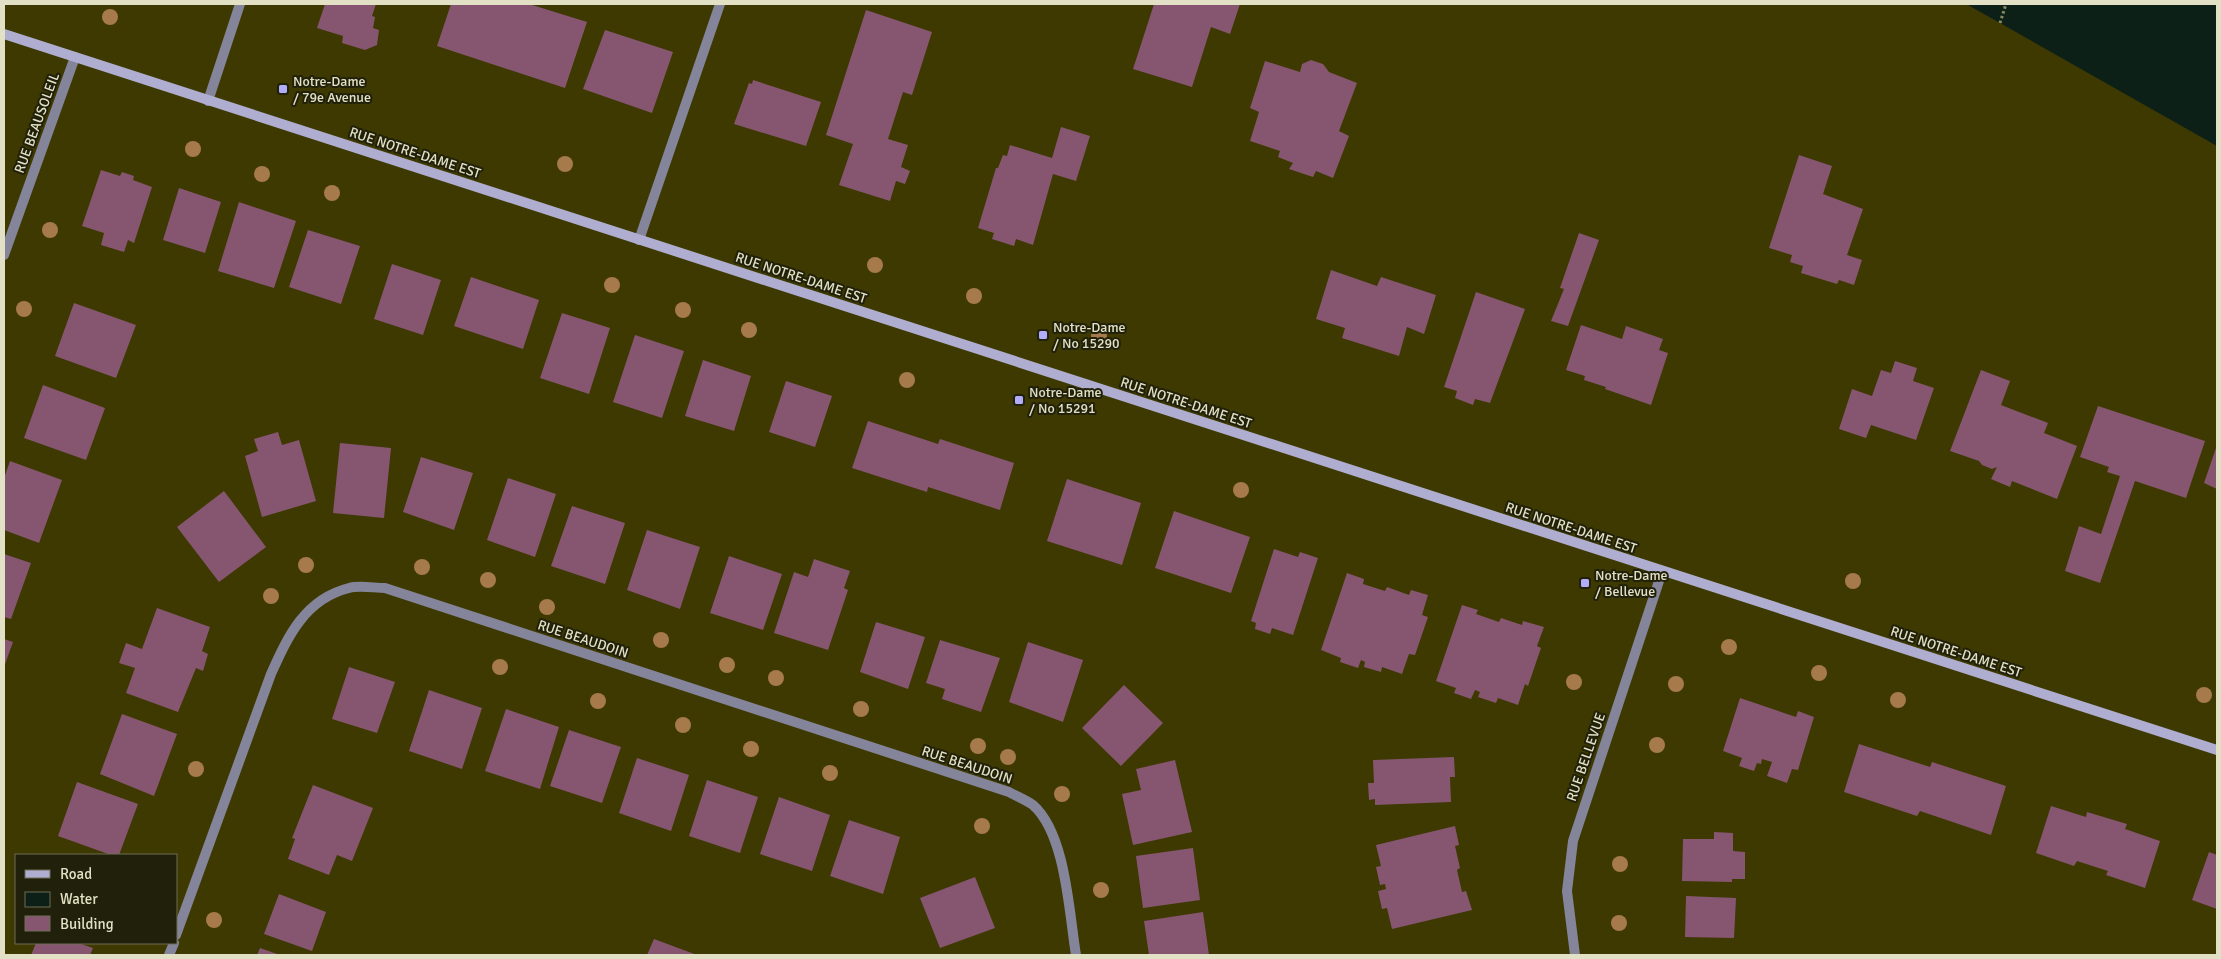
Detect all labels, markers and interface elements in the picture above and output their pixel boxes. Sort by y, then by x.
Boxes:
street label: RUE BEAUSOLEIL [11,70,63,176]
place label: Notre-Dame / 79e Avenue [293,73,371,106]
marker: Notre-Dame / 79e Avenue [277,83,289,95]
street label: RUE NOTRE-DAME EST [347,124,483,182]
street label: RUE NOTRE-DAME EST [733,249,869,307]
place label: Notre-Dame / No 15290 [1053,319,1126,352]
marker: Notre-Dame / No 15290 [1037,329,1049,341]
street label: RUE NOTRE-DAME EST [1118,374,1254,432]
place label: Notre-Dame / No 15291 [1029,384,1102,417]
marker: Notre-Dame / No 15291 [1013,394,1025,406]
street label: RUE NOTRE-DAME EST [1503,499,1639,557]
place label: Notre-Dame / Bellevue [1595,567,1668,600]
marker: Notre-Dame / Bellevue [1579,577,1591,589]
street label: RUE BEAUDOIN [535,616,631,662]
street label: RUE NOTRE-DAME EST [1888,623,2024,681]
street label: RUE BELLEVUE [1563,710,1609,804]
street label: RUE BEAUDOIN [919,742,1015,788]
legend [15,854,178,944]
text: Road [60,865,92,883]
text: Water [60,890,98,908]
text: Building [60,915,114,933]

